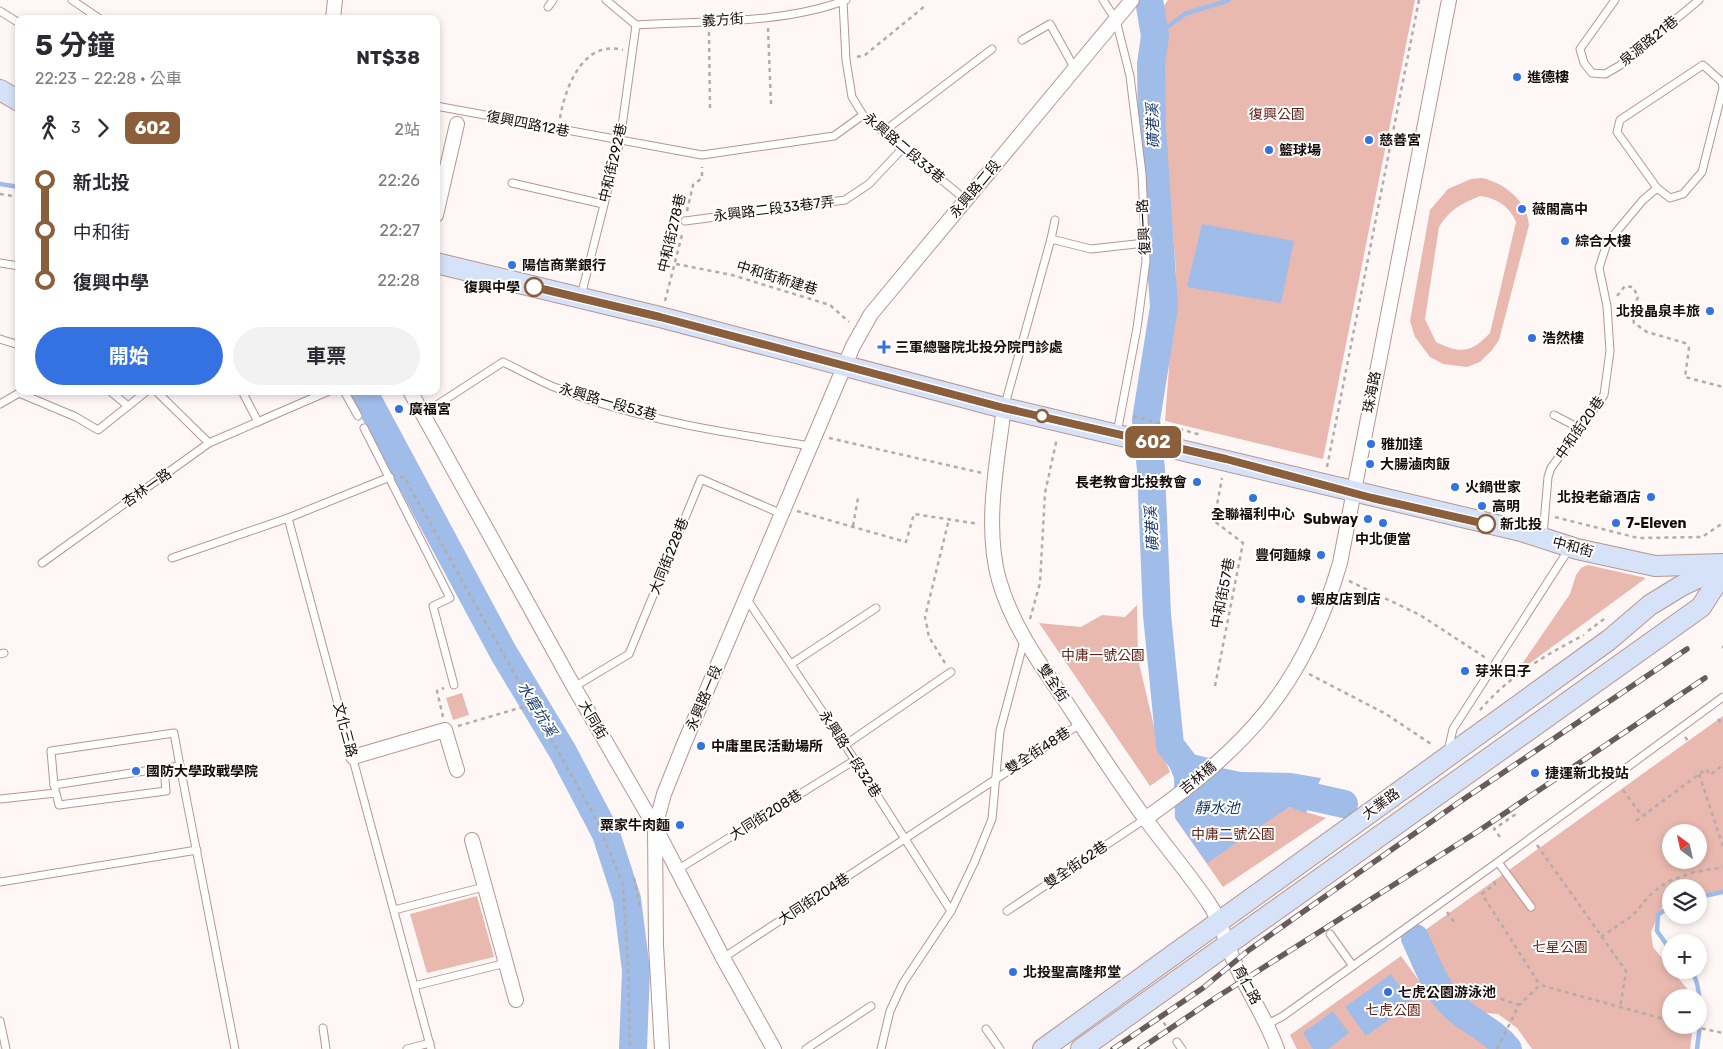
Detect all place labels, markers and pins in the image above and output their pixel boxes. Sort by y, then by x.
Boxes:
place label: 進德樓 [1527,69,1569,86]
marker: 進德樓 [1511,71,1523,83]
place label: 慈善宮 [1379,132,1421,149]
marker: 慈善宮 [1363,134,1375,146]
place label: 籃球場 [1279,142,1321,159]
marker: 籃球場 [1263,144,1275,156]
place label: 薇閣高中 [1532,201,1588,218]
marker: 薇閣高中 [1516,203,1528,215]
place label: 綜合大樓 [1575,233,1631,250]
marker: 綜合大樓 [1559,235,1571,247]
place label: 陽信商業銀行 [522,257,606,274]
marker: 陽信商業銀行 [506,259,518,271]
marker: 復興中學 [524,277,544,297]
place label: 復興中學 [464,279,520,296]
place label: 北投晶泉丰旅 [1616,303,1700,320]
marker: 北投晶泉丰旅 [1704,305,1716,317]
place label: 浩然樓 [1542,330,1584,347]
marker: 浩然樓 [1526,332,1538,344]
place label: 三軍總醫院北投分院門診處 [895,339,1063,356]
marker: 三軍總醫院北投分院門診處 [877,340,891,354]
place label: 廣福宮 [409,401,451,418]
marker: 廣福宮 [393,403,405,415]
unlabelled marker [1035,409,1049,423]
place label: 雅加達 [1381,436,1423,453]
marker: 雅加達 [1365,438,1377,450]
place label: 大腸滷肉飯 [1380,456,1450,473]
marker: 大腸滷肉飯 [1364,458,1376,470]
place label: 長老教會北投教會 [1075,474,1187,491]
marker: 長老教會北投教會 [1191,476,1203,488]
place label: 火鍋世家 [1465,479,1521,496]
marker: 火鍋世家 [1449,481,1461,493]
place label: 北投老爺酒店 [1557,489,1641,506]
marker: 北投老爺酒店 [1645,491,1657,503]
marker: 全聯福利中心 [1247,492,1259,504]
place label: 高明 [1492,498,1520,515]
marker: 高明 [1476,500,1488,512]
place label: 全聯福利中心 [1211,506,1295,523]
place label: Subway [1303,511,1359,528]
marker: Subway [1362,513,1374,525]
marker: 新北投 [1476,514,1496,534]
place label: 7-Eleven [1626,515,1687,532]
place label: 新北投 [1500,516,1542,533]
marker: 中北便當 [1377,517,1389,529]
marker: 7-Eleven [1610,517,1622,529]
place label: 中北便當 [1355,531,1411,548]
place label: 豐何麵線 [1255,547,1311,564]
marker: 豐何麵線 [1315,549,1327,561]
place label: 蝦皮店到店 [1311,591,1381,608]
marker: 蝦皮店到店 [1295,593,1307,605]
place label: 芽米日子 [1475,663,1531,680]
marker: 芽米日子 [1459,665,1471,677]
place label: 中庸里民活動場所 [711,738,823,755]
marker: 中庸里民活動場所 [695,740,707,752]
place label: 國防大學政戰學院 [146,763,258,780]
marker: 國防大學政戰學院 [130,765,142,777]
place label: 捷運新北投站 [1545,765,1629,782]
marker: 捷運新北投站 [1529,767,1541,779]
place label: 粟家牛肉麵 [600,817,670,834]
marker: 粟家牛肉麵 [674,819,686,831]
place label: 北投聖高隆邦堂 [1023,964,1121,981]
marker: 北投聖高隆邦堂 [1007,966,1019,978]
place label: 七虎公園游泳池 [1398,984,1496,1001]
marker: 七虎公園游泳池 [1382,986,1394,998]

